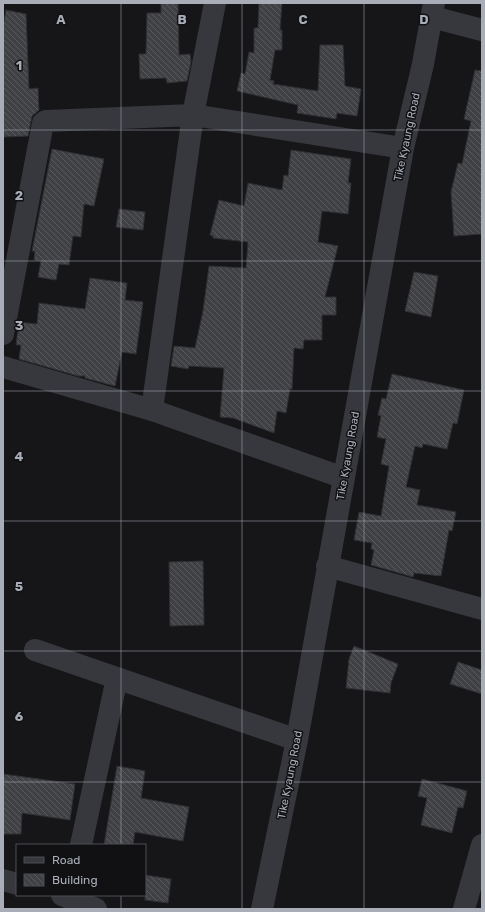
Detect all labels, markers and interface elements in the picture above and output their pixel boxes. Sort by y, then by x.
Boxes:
text: A [56,12,66,27]
text: B [177,12,187,27]
text: C [298,12,308,27]
text: D [419,12,429,27]
text: 1 [16,58,22,73]
street label: Tike Kyaung Road [391,92,423,182]
text: 2 [15,188,23,203]
text: 3 [15,318,24,333]
street label: Tike Kyaung Road [334,411,362,501]
text: 4 [15,449,24,464]
text: 5 [15,579,23,594]
text: 6 [15,709,24,724]
street label: Tike Kyaung Road [275,730,305,820]
legend [16,844,146,896]
text: Road [52,853,80,867]
text: Building [52,873,98,887]

